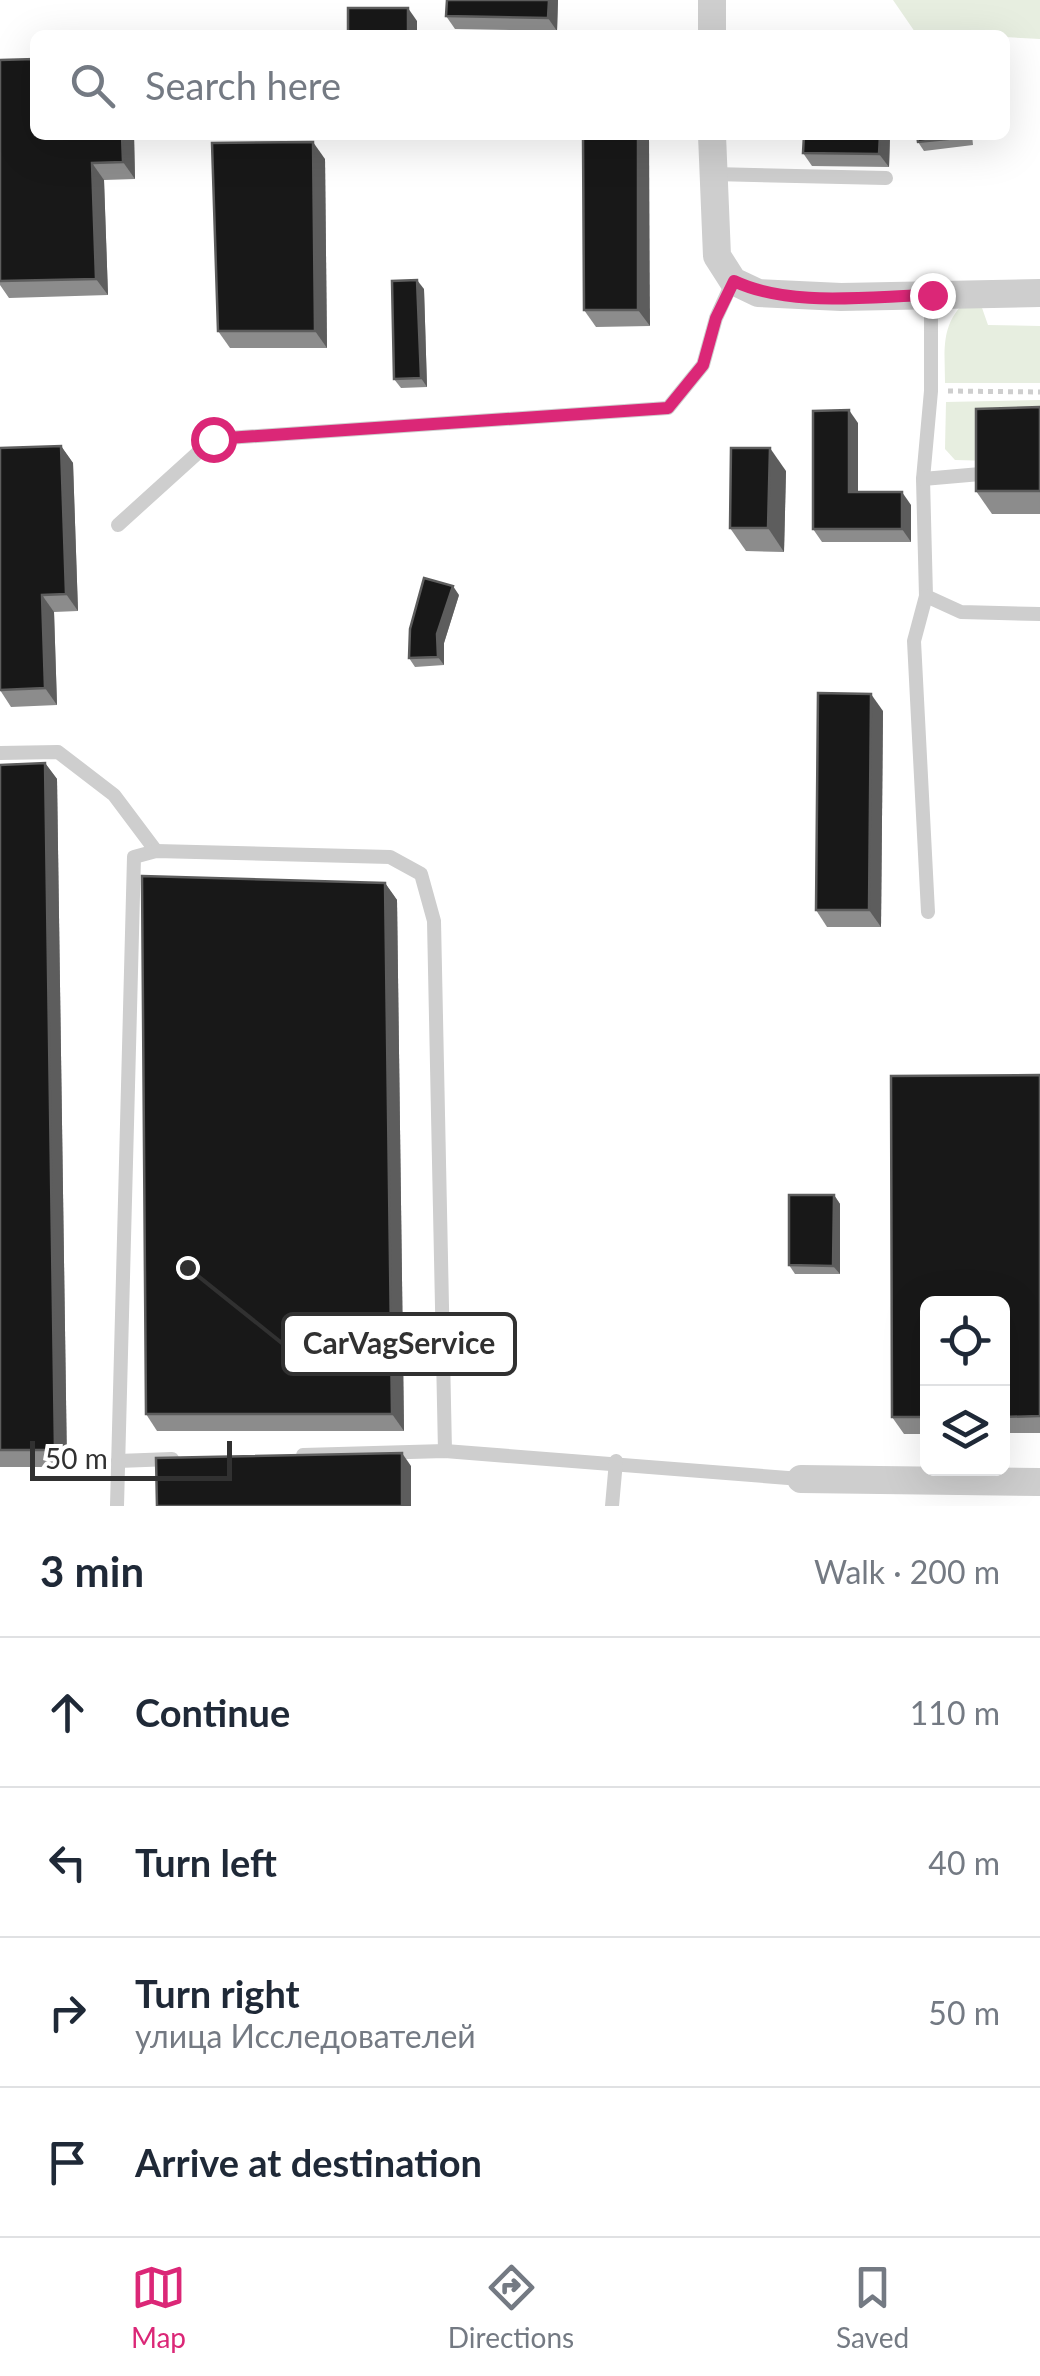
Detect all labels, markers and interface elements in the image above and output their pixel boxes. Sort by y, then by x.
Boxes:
search box [30,30,1010,140]
icon: search [65,58,120,113]
text: Search here [145,62,341,108]
route end [910,273,956,319]
route start [191,417,237,463]
map controls [920,1296,1010,1476]
button: locate [920,1296,1010,1386]
callout: CarVagService [283,1314,515,1374]
text: CarVagService [303,1324,495,1360]
button: layers [920,1386,1010,1476]
scale bar [30,1436,232,1480]
text: 50 m [45,1441,108,1475]
text: 3 min [40,1546,144,1596]
text: Walk · 200 m [814,1552,1000,1591]
icon: ahead [40,1685,95,1740]
text: Continue [135,1689,290,1735]
text: 110 m [910,1693,1000,1732]
icon: left [40,1835,95,1890]
text: Turn left [135,1839,277,1885]
text: 40 m [928,1843,1000,1882]
text: Turn right [135,1970,300,2016]
icon: right [40,1985,95,2040]
text: 50 m [928,1993,1000,2032]
text: улица Исследователей [135,2016,476,2055]
icon: arrive [40,2135,95,2190]
text: Arrive at destination [135,2139,482,2185]
tab: Map [131,2260,186,2354]
tab: Directions [448,2260,574,2354]
tab: Saved [836,2260,909,2354]

